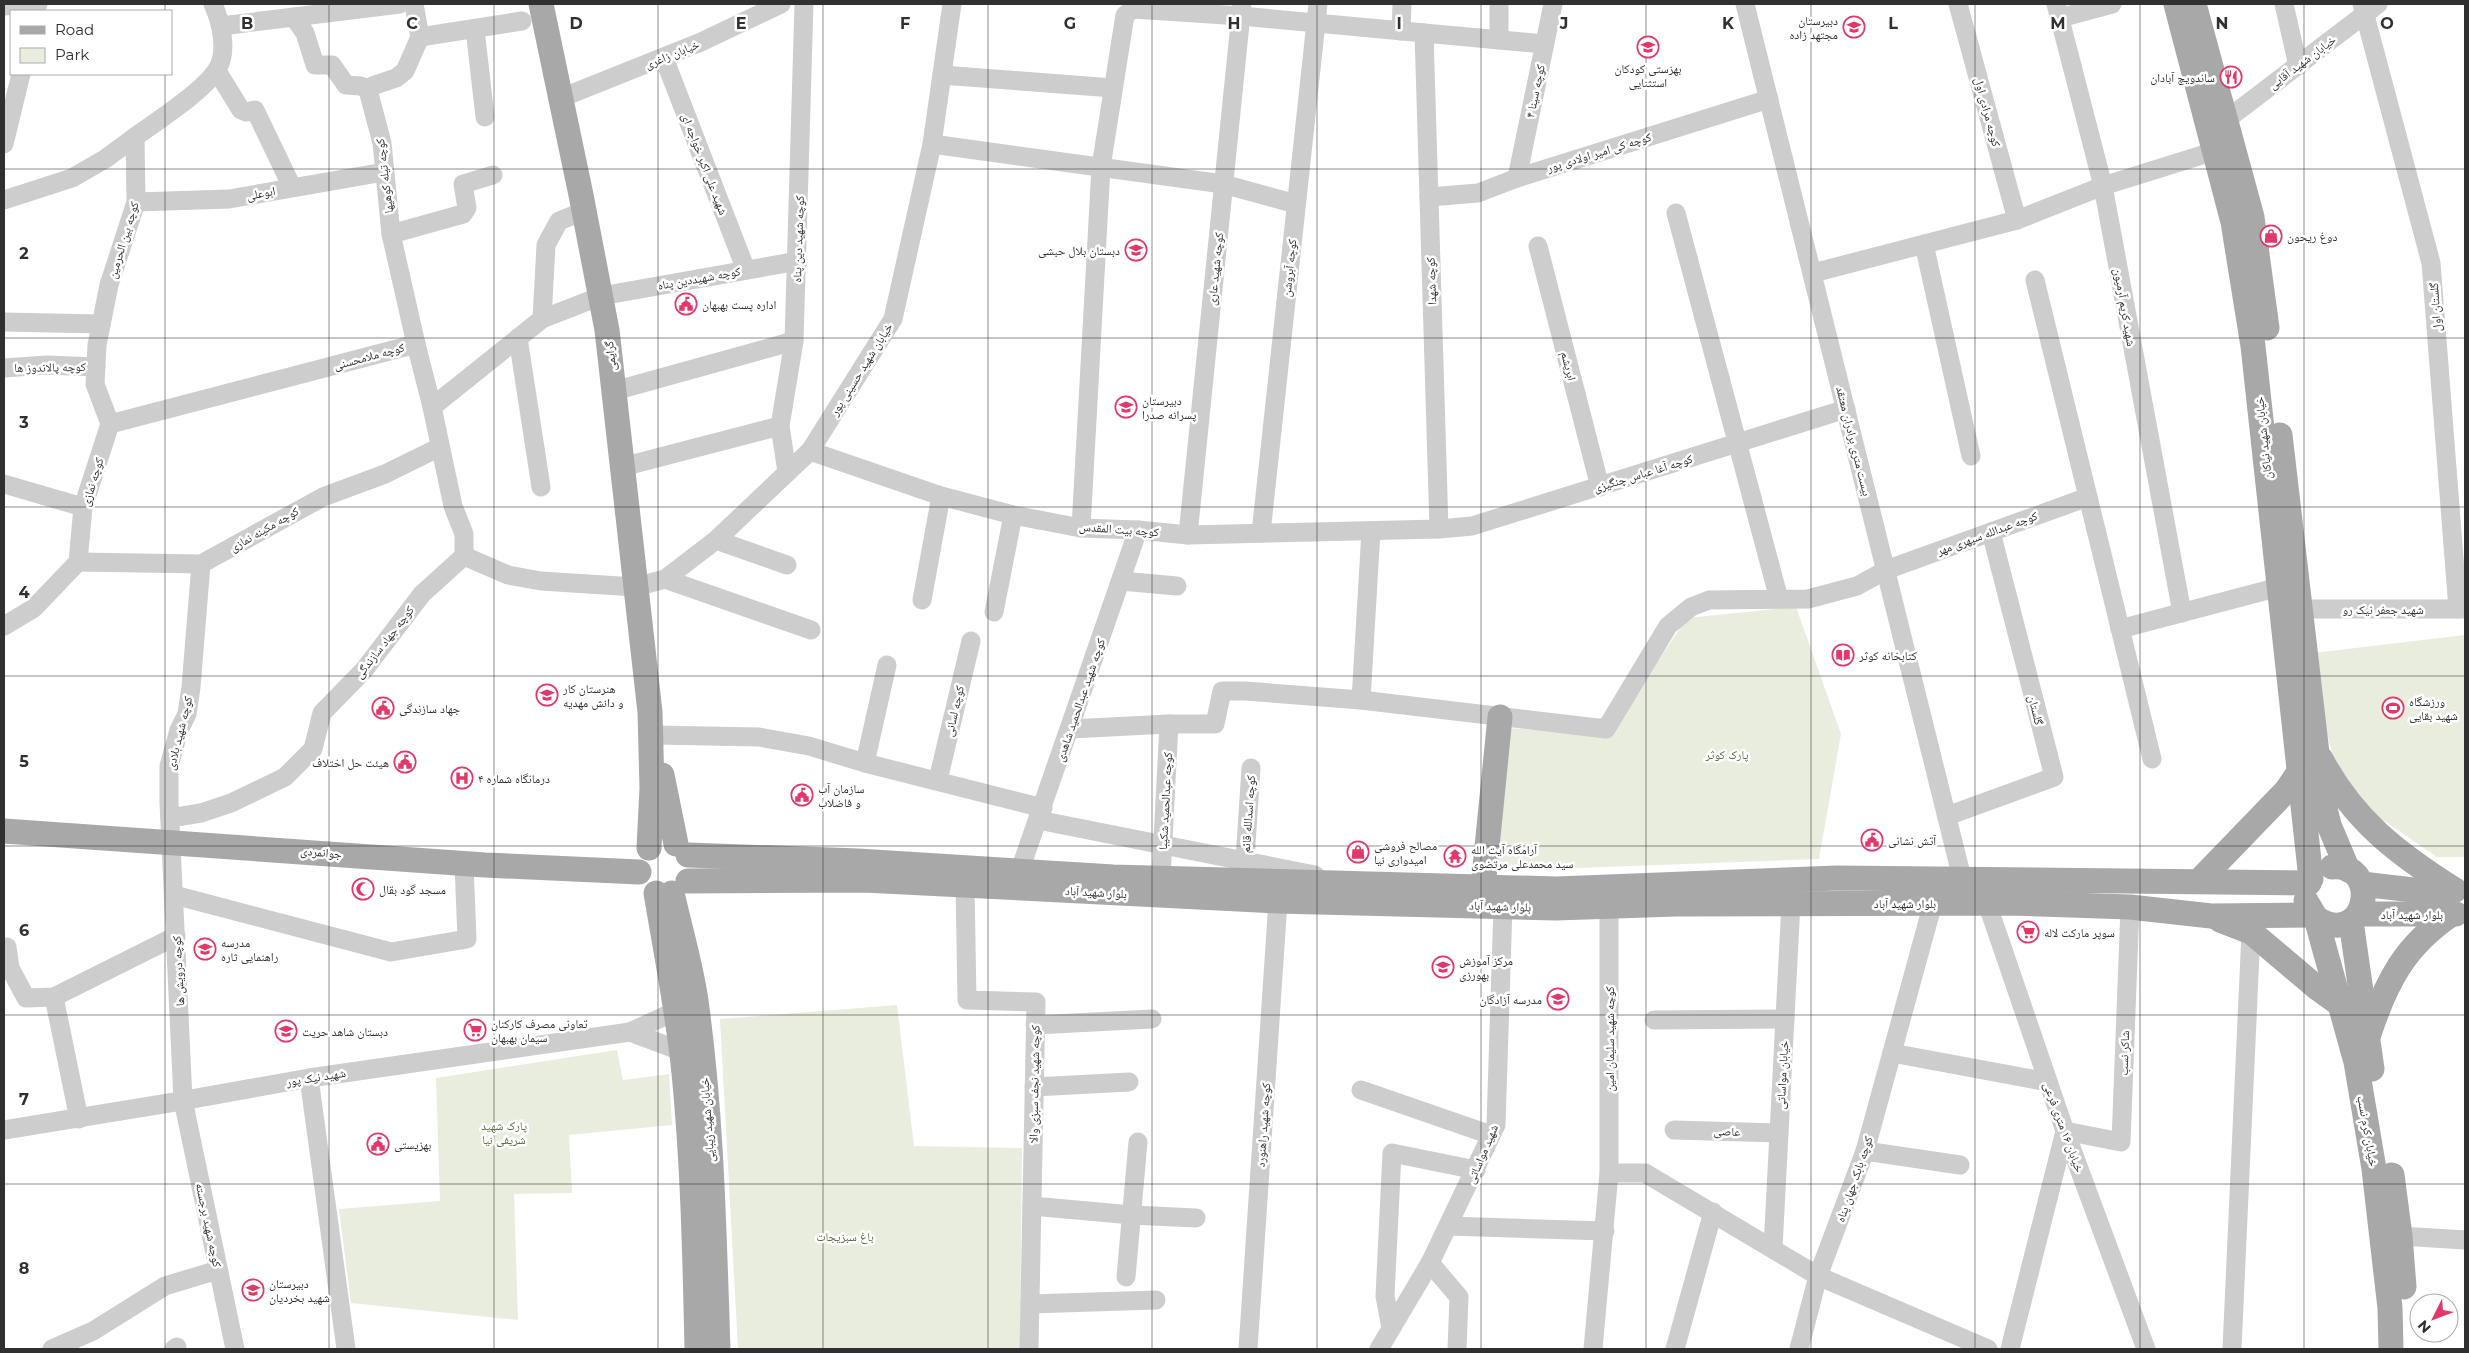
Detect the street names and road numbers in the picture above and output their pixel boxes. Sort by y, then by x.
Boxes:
street label: خیابان شهید آقایی [2265,32,2339,92]
street label: خیابان زاغری [643,36,702,72]
street label: کوچه سینا ۴ [1522,63,1548,119]
street label: کوچه مرادی اول [1972,76,2004,148]
street label: شهید علی اکبر خواجه ای [678,111,731,217]
street label: کوچه کی امیر اولادی پور [1544,129,1653,176]
street label: کوچه تیله کوهیها [372,138,396,214]
street label: ابوعلی [245,183,277,203]
street label: کوچه شهید دین پناه [789,195,807,283]
street label: کوچه بین الحرمین [104,200,142,280]
street label: کوچه شهید عاری [1204,232,1227,306]
street label: کوچه آبروشن [1278,238,1300,298]
street label: کوچه شهدا [1423,257,1439,305]
street label: کوچه شهیددین پناه [656,263,742,293]
street label: شهید کریم آرمیون [2110,267,2139,347]
street label: گلستان اول [2426,282,2444,332]
street label: خیابان شهید حسینی پور [826,320,896,419]
street label: کوچه ملامحسنی [332,339,406,373]
street label: گرایمی [601,340,619,372]
street label: ابریشم [1557,350,1580,382]
street label: کوچه پالاندوز ها [14,359,86,375]
street label: بیست متری برادران معتقد [1833,385,1875,497]
street label: خیابان شهید نیاکان [2251,396,2275,480]
street label: کوچه آغا عباس چنگیزی [1592,451,1695,496]
street label: کوچه نمازی [77,456,107,508]
street label: کوچه مکینه نمازی [227,503,301,555]
street label: کوچه عبدالله سپهری مهر [1934,508,2040,559]
street label: کوچه بیت المقدس [1078,519,1160,540]
street label: شهید جعفر نیک رو [2342,602,2424,617]
street label: کوچه جهاد سازندگی [351,603,417,681]
street label: کوچه شهید عبدالحمید شاهدی [1052,636,1108,764]
street label: کوچه لسانی [941,684,967,738]
street label: گلستان [2025,694,2047,727]
street label: کوچه شهید بلادی [163,695,196,771]
street label: کوچه عبدالحمید شکیبا [1155,752,1175,850]
street label: کوچه اسدالله قائم [1238,775,1259,853]
street label: جوانمردی [300,843,343,861]
street label: بلوار شهید آباد [1064,883,1127,901]
street label: بلوار شهید آباد [1874,896,1936,911]
street label: بلوار شهید آباد [1469,897,1531,915]
street label: بلوار شهید آباد [2381,907,2443,922]
street label: کوچه درویش ها [169,935,188,1007]
street label: کوچه شهید سلیمان امین [1602,986,1617,1092]
street label: کوچه شهید نجف سبزی والا [1025,1025,1043,1143]
street label: شاکر نسب [2116,1030,2133,1076]
street label: خیابان مواساتی [1773,1040,1792,1110]
street label: شهید نیک پور [284,1065,347,1089]
street label: خیابان شهید زیبایی [697,1077,718,1163]
street label: خیابان ۱۶ متری فرعی [2040,1080,2087,1175]
street label: کوچه شهید راهنورد [1253,1082,1274,1168]
street label: خیابان کرم نسب [2353,1095,2382,1168]
street label: شهید مواساتی [1463,1122,1501,1186]
street label: عاصی [1713,1123,1741,1139]
street label: کوچه بابک جهان پناه [1832,1134,1876,1224]
street label: کوچه شهید برجسته [192,1181,225,1269]

